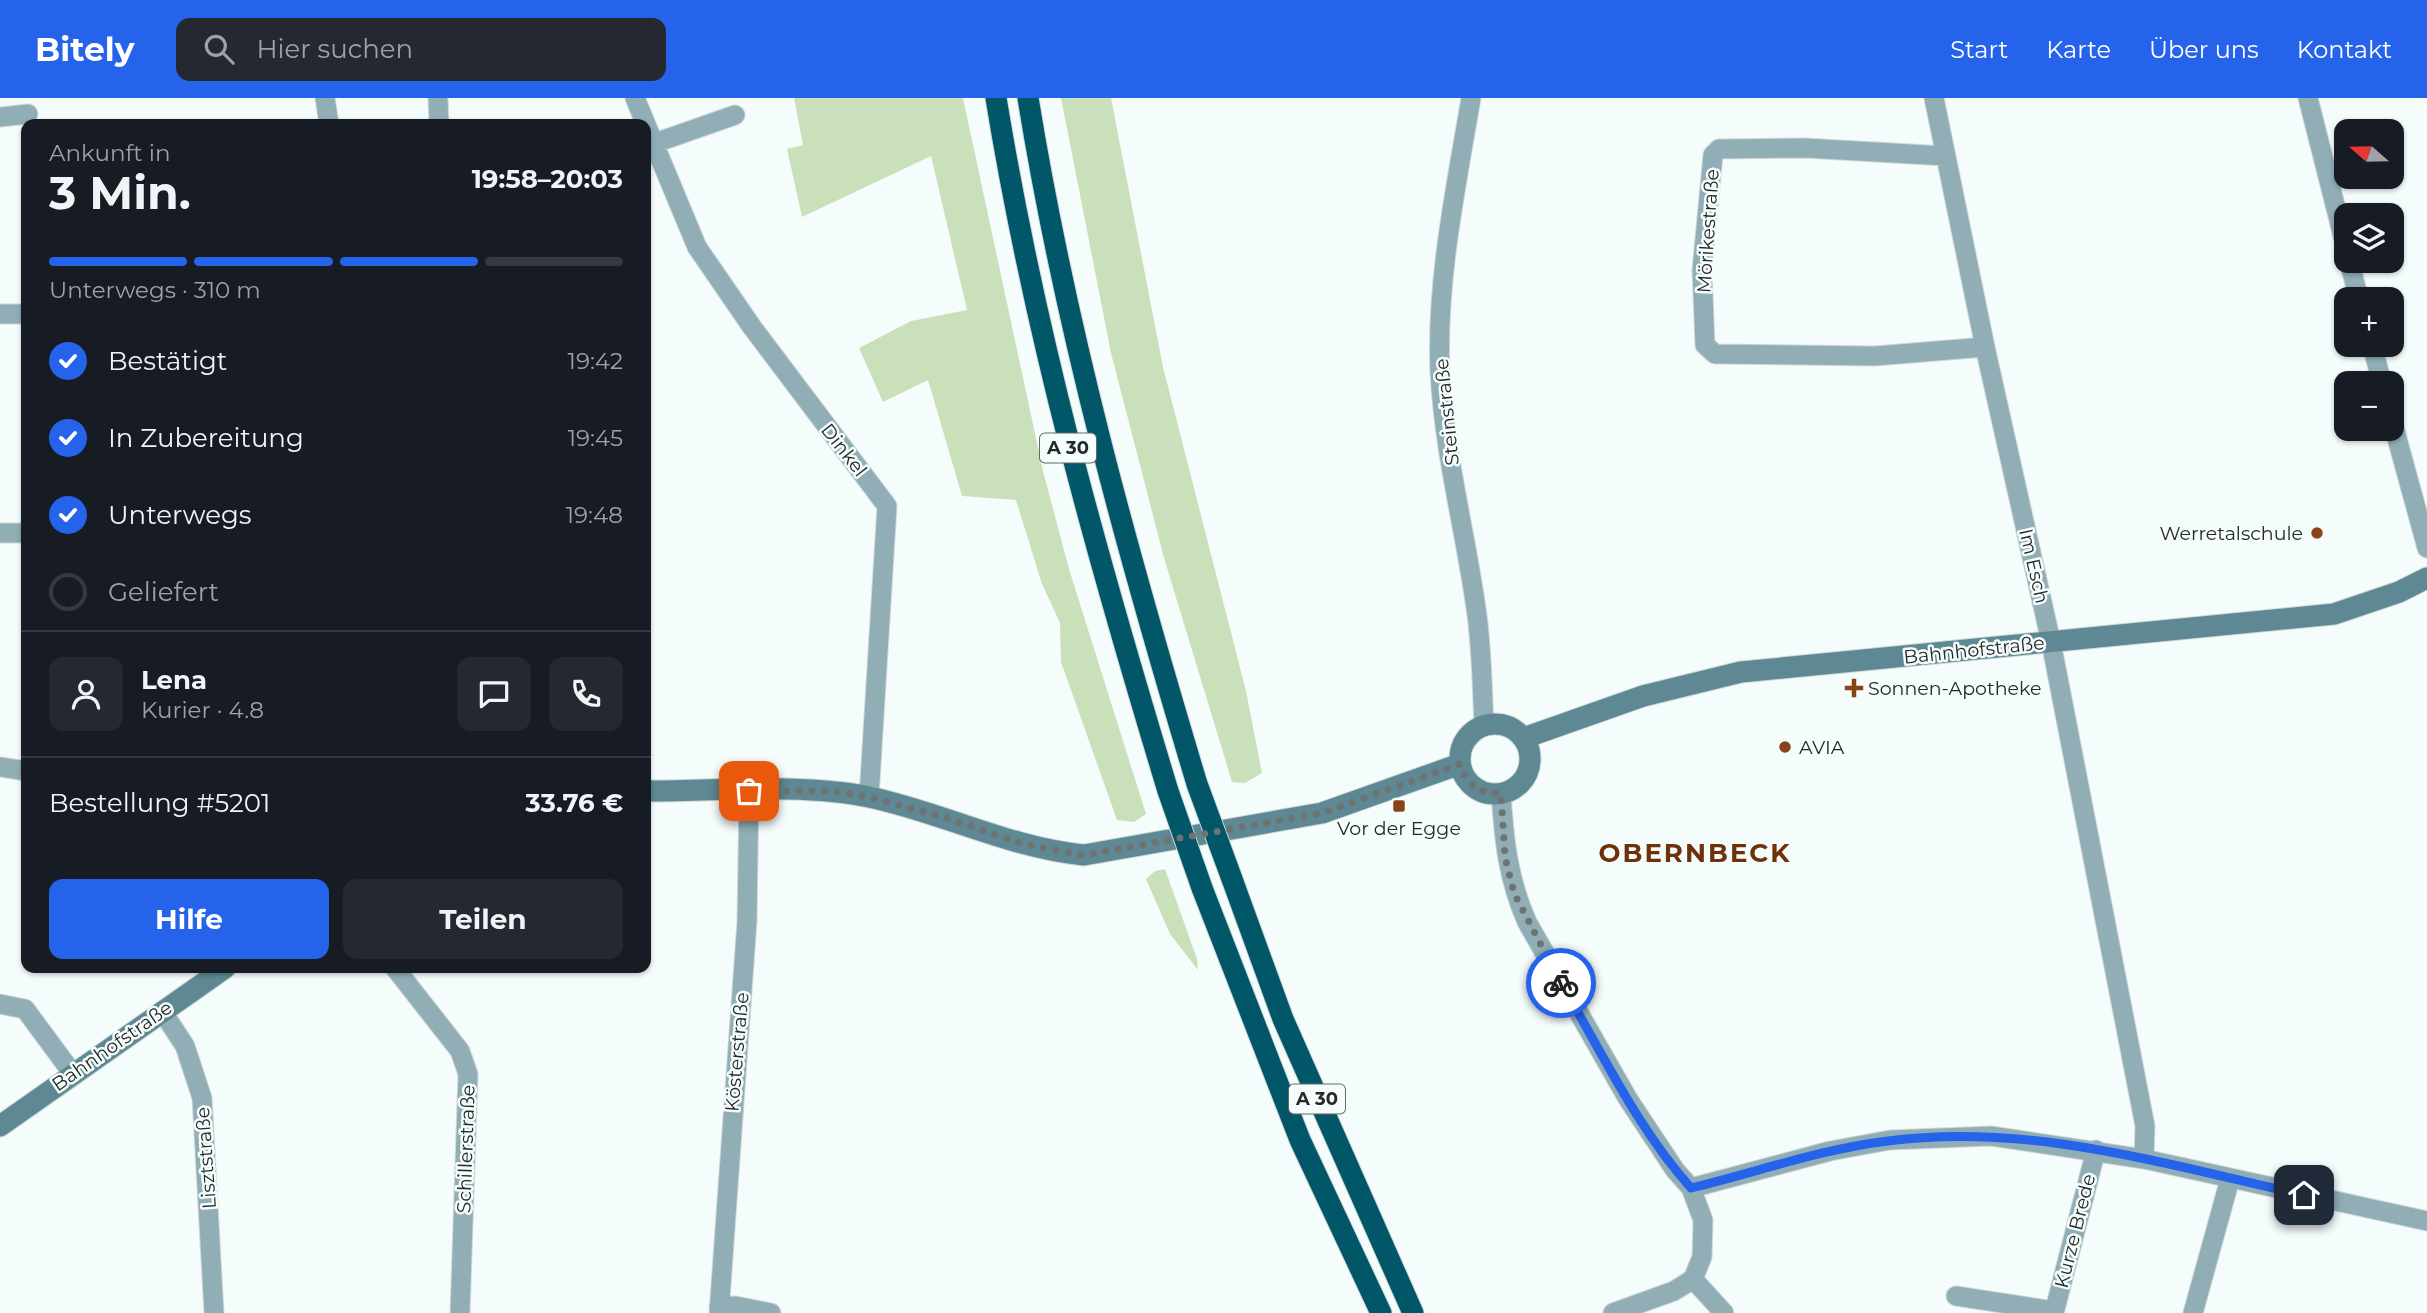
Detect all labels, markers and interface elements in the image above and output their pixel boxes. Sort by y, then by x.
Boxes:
search box [176,18,666,81]
text: Bitely [35,29,134,69]
icon: search [200,30,238,68]
text: Hier suchen [256,33,413,65]
text: Start [1950,35,2008,64]
text: Karte [2046,35,2111,64]
text: Über uns [2149,35,2259,64]
text: Kontakt [2297,35,2392,64]
north arrow [2334,119,2404,189]
map controls [2334,119,2404,441]
text: Ankunft in [49,139,170,167]
text: 19:58–20:03 [472,163,623,195]
text: 3 Min. [49,164,191,221]
street label: Mörikestraße [1692,168,1724,294]
button: layers [2334,203,2404,273]
text: Unterwegs · 310 m [49,276,261,304]
button: + [2334,287,2404,357]
icon: check [49,342,87,380]
text: Bestätigt [108,345,227,377]
text: 19:42 [568,347,623,375]
street label: Steinstraße [1430,357,1464,467]
button: − [2334,371,2404,441]
icon: check [49,419,87,457]
street label: Dinkel [816,419,872,481]
text: In Zubereitung [108,422,304,454]
text: 19:45 [568,424,623,452]
road number: A 30 [1040,434,1096,462]
icon: check [49,496,87,534]
text: Unterwegs [108,499,251,531]
text: 19:48 [566,501,623,529]
place label: Werretalschule [2159,522,2303,545]
marker: Werretalschule [2309,525,2325,541]
street label: Im Esch [2014,526,2054,606]
text: Geliefert [108,576,219,608]
street label: Bahnhofstraße [1902,631,2046,669]
button: person [49,657,123,731]
button: chat [457,657,531,731]
button: phone [549,657,623,731]
text: Lena [141,664,207,696]
place label: Sonnen-Apotheke [1868,677,2041,700]
marker: Sonnen-Apotheke [1846,680,1862,696]
text: Kurier · 4.8 [141,696,264,724]
place label: AVIA [1799,736,1845,759]
marker: AVIA [1777,739,1793,755]
pin [719,761,779,821]
icon: bag [730,772,768,810]
text: Bestellung #5201 [49,787,270,819]
text: 33.76 € [525,787,623,819]
marker: Vor der Egge [1391,798,1407,814]
place label: Vor der Egge [1337,817,1461,840]
district label: OBERNBECK [1599,837,1791,869]
button: Hilfe [49,879,329,959]
button: Teilen [343,879,623,959]
courier [1526,948,1596,1018]
icon: bike [1542,964,1580,1002]
street label: Kösterstraße [720,991,754,1113]
street label: Bahnhofstraße [47,996,177,1096]
street label: Schillerstraße [452,1084,480,1214]
road number: A 30 [1289,1084,1345,1114]
street label: Lisztstraße [191,1106,221,1210]
pin [2274,1165,2334,1225]
street label: Kurze Brede [2050,1171,2100,1291]
icon: home [2285,1176,2323,1214]

